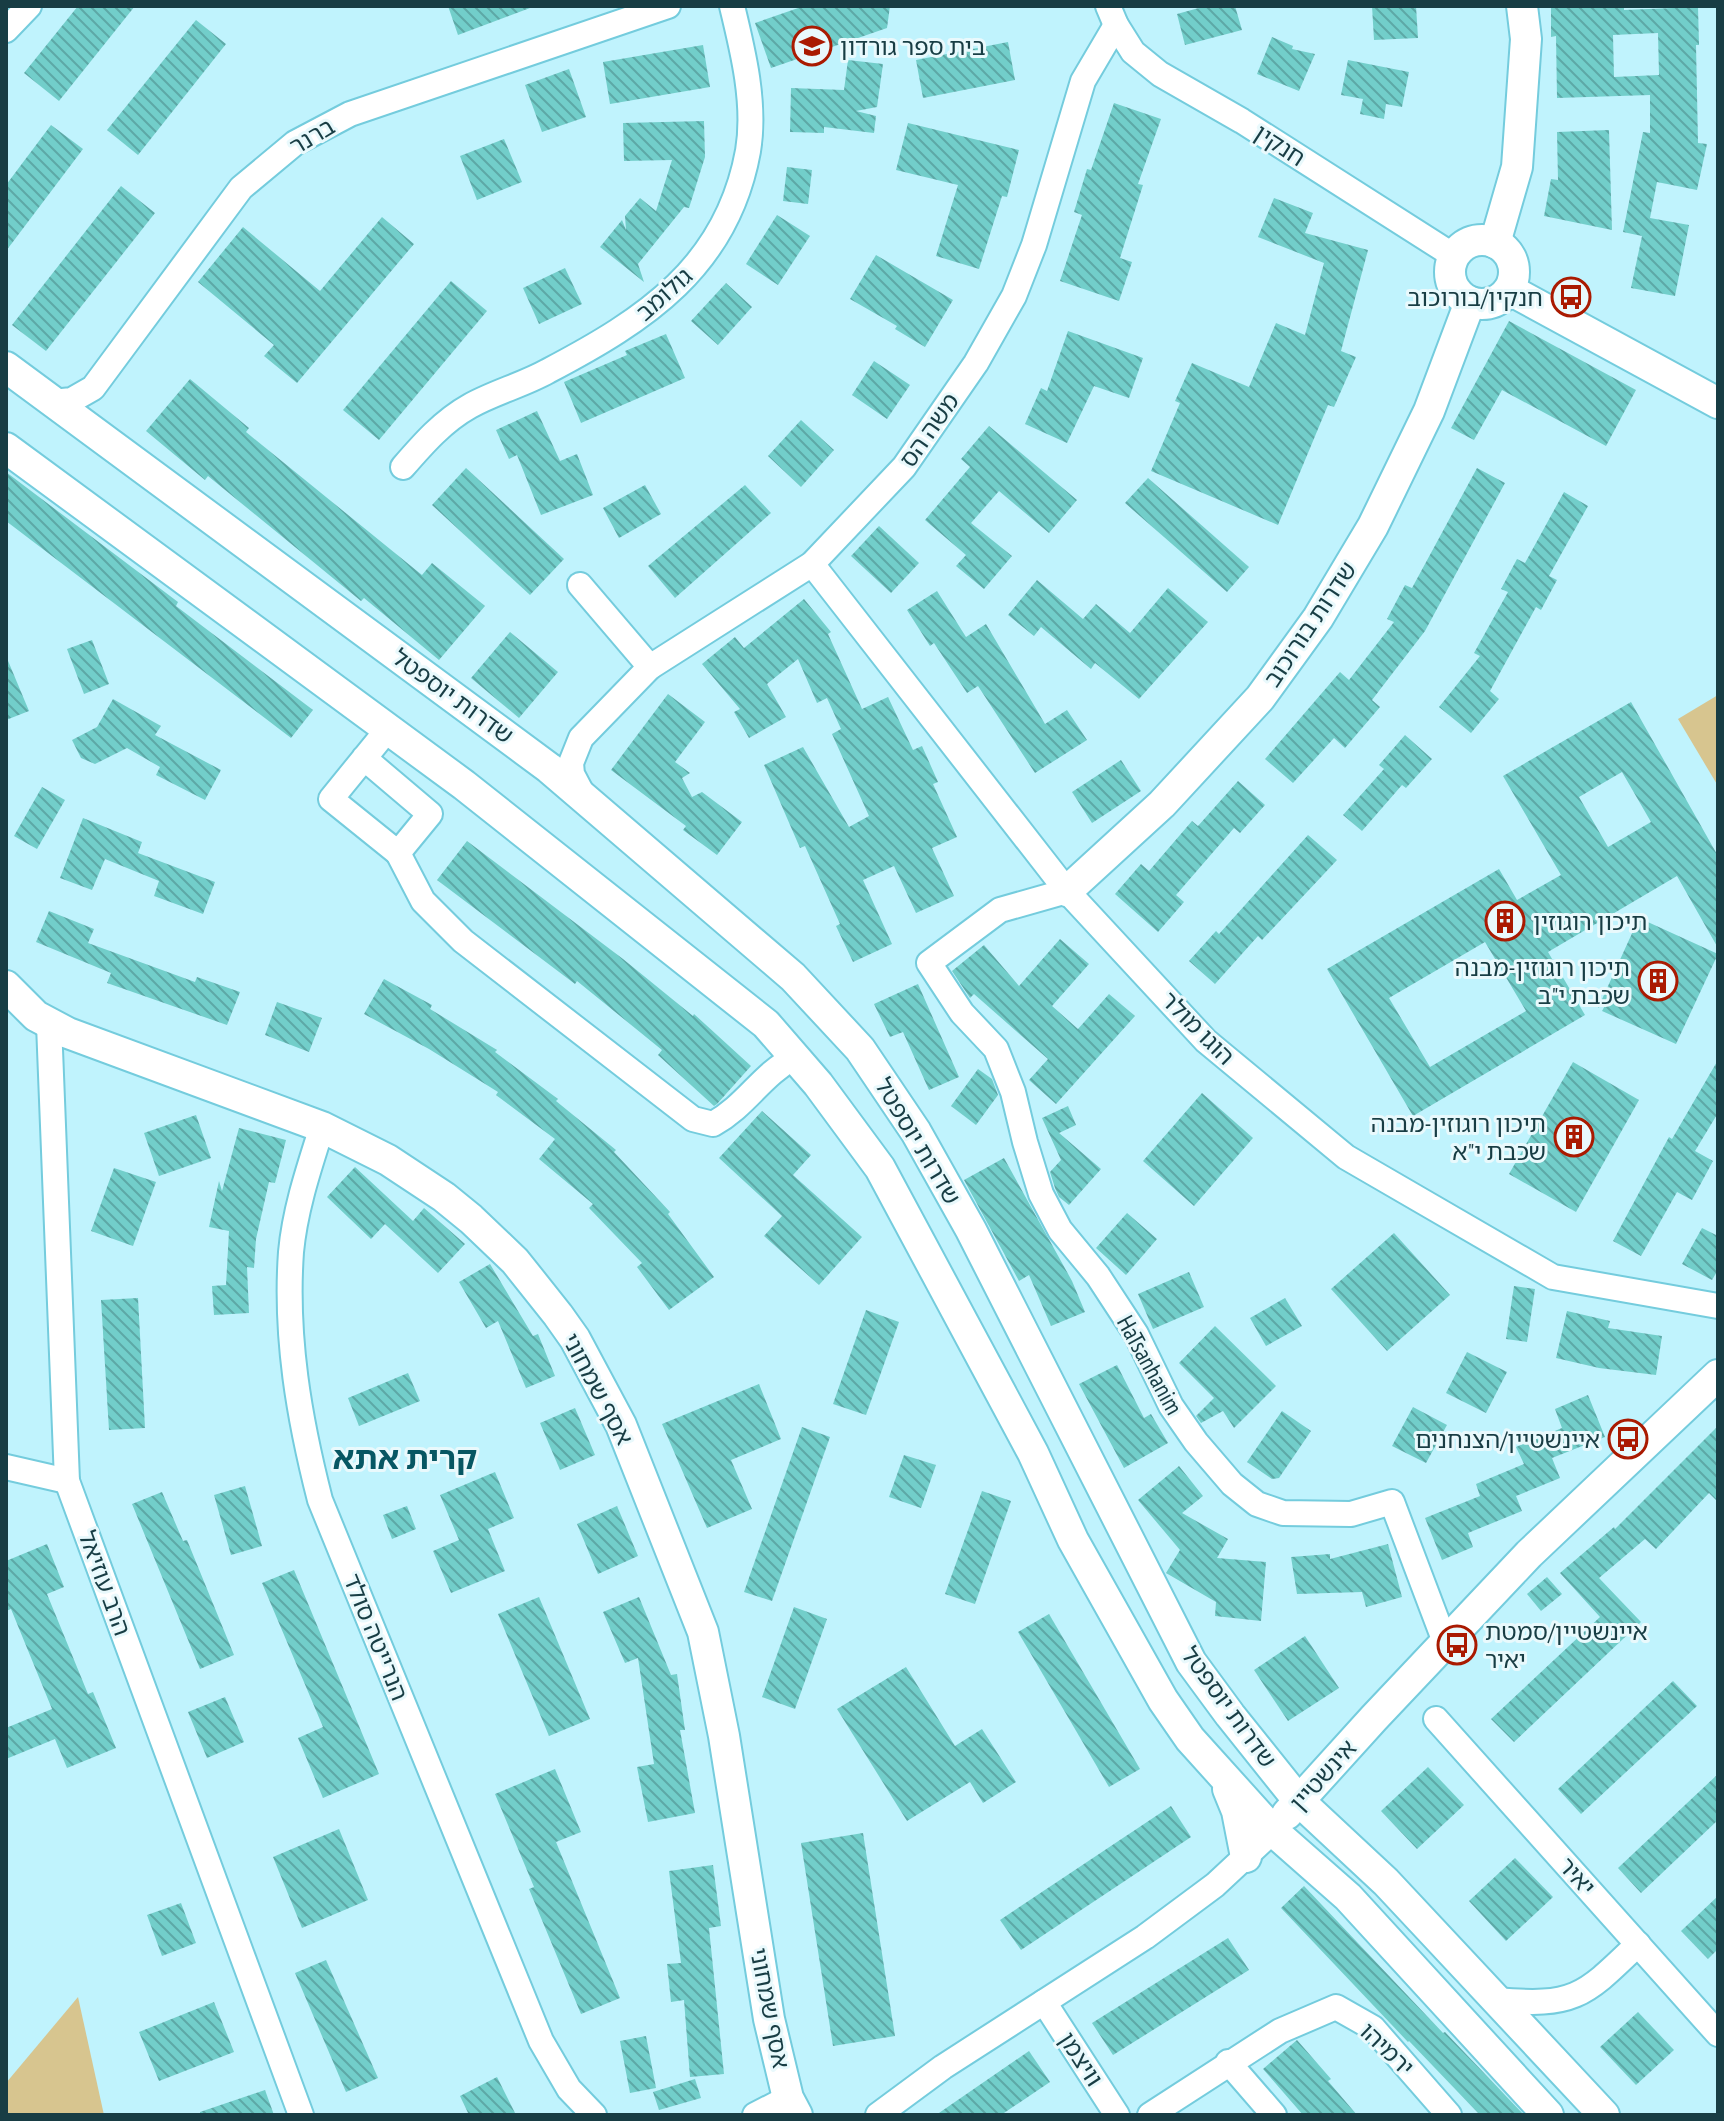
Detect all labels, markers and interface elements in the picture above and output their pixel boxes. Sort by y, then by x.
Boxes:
school or university icon: בית ספר גורדון [791,25,833,67]
place label: בית ספר גורדון [840,31,986,62]
street label: ברנר [284,111,340,161]
street label: חנקין [1248,117,1312,173]
street label: גולומב [629,261,699,327]
bus stop icon: חנקין/בורוכוב [1550,276,1592,318]
place label: חנקין/בורוכוב [1407,282,1543,313]
street label: משה הס [892,387,966,473]
street label: שדרות בורוכוב [1257,555,1363,693]
street label: שדרות יוספטל [386,642,520,750]
building icon: תיכון רוגוזין [1484,900,1526,942]
place label: תיכון רוגוזין [1533,906,1647,937]
place label: תיכון רוגוזין-מבנה שכבת י"ב [1455,952,1630,1011]
building icon: תיכון רוגוזין-מבנה שכבת י"ב [1637,960,1679,1002]
street label: הוגו מולר [1155,985,1241,1071]
street label: שדרות יוספטל [868,1072,968,1210]
place label: תיכון רוגוזין-מבנה שכבת י"א [1371,1108,1546,1167]
building icon: תיכון רוגוזין-מבנה שכבת י"א [1553,1116,1595,1158]
street label: HaTsanhanim [1110,1310,1190,1420]
street label: אסף שמחוני [556,1328,640,1450]
bus stop icon: איינשטיין/הצנחנים [1607,1418,1649,1460]
place label: איינשטיין/הצנחנים [1415,1424,1600,1455]
district label: קרית אתא [333,1436,477,1478]
street label: הרב עוזיאל [72,1526,138,1640]
street label: הנרייטה סולד [336,1569,416,1705]
place label: איינשטיין/סמטת יאיר [1485,1616,1648,1675]
bus stop icon: איינשטיין/סמטת יאיר [1436,1624,1478,1666]
street label: שדרות יוספטל [1175,1640,1283,1774]
street label: אינשטיין [1283,1733,1363,1817]
street label: יאיר [1552,1850,1602,1902]
street label: אסף שמחוני [743,1945,797,2071]
street label: ירמיהו [1353,2016,1421,2082]
street label: וויצמן [1052,2026,1110,2092]

